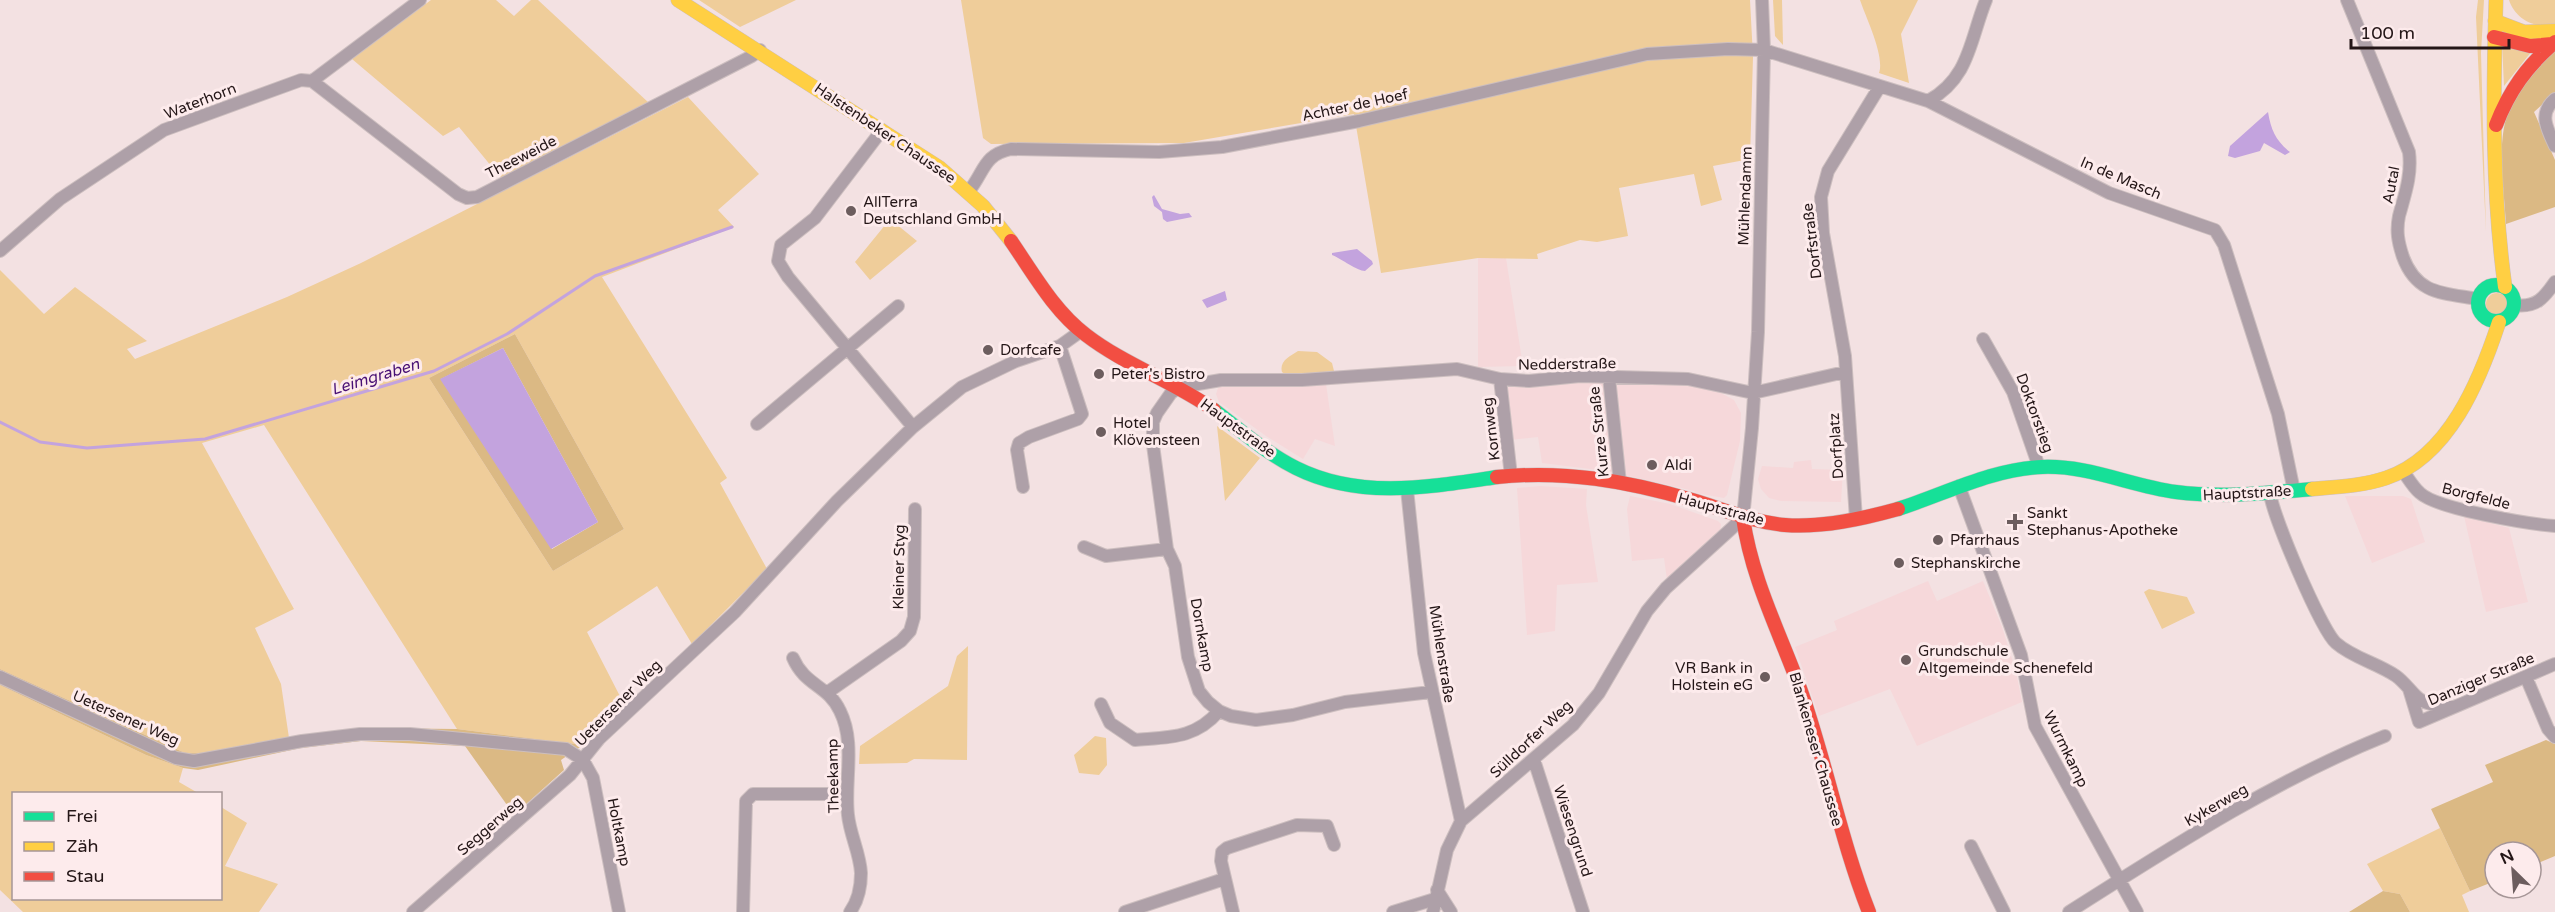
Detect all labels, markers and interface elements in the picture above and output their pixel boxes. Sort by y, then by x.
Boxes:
scale bar [2351,12,2508,50]
text: 100 m [2360,22,2415,44]
street label: Waterhorn [161,79,239,123]
street label: Halstenbeker Chaussee [811,79,959,187]
street label: Achter de Hoef [1300,85,1410,125]
street label: Theeweide [483,131,559,183]
street label: Mühlendamm [1734,146,1756,246]
street label: In de Masch [2078,153,2164,203]
street label: Autal [2379,165,2403,205]
place label: AllTerra Deutschland GmbH [863,193,1002,228]
street label: Dorfstraße [1798,202,1826,280]
marker: AllTerra Deutschland GmbH [844,204,858,218]
place label: Dorfcafe [1000,341,1061,359]
marker: Dorfcafe [981,343,995,357]
water label: Leimgraben [329,354,423,400]
street label: Nedderstraße [1518,354,1616,374]
place label: Peter's Bistro [1111,365,1205,383]
marker: Peter's Bistro [1092,367,1106,381]
street label: Doktorstieg [2012,371,2058,455]
street label: Kurze Straße [1585,386,1613,478]
street label: Hauptstraße [1197,395,1279,461]
street label: Kornweg [1478,396,1504,462]
street label: Dorfplatz [1825,412,1847,480]
place label: Hotel Klövensteen [1113,414,1200,449]
marker: Hotel Klövensteen [1094,425,1108,439]
place label: Aldi [1664,456,1692,474]
marker: Aldi [1645,458,1659,472]
street label: Borgfelde [2440,479,2512,513]
street label: Hauptstraße [2202,482,2292,504]
street label: Hauptstraße [1676,489,1766,529]
place label: Sankt Stephanus-Apotheke [2027,504,2178,539]
marker: Sankt Stephanus-Apotheke [2008,515,2022,529]
street label: Kleiner Styg [889,524,909,610]
place label: Pfarrhaus [1950,531,2019,549]
marker: Pfarrhaus [1931,533,1945,547]
place label: Stephanskirche [1911,554,2020,572]
marker: Stephanskirche [1892,556,1906,570]
street label: Dornkamp [1187,597,1217,673]
street label: Mühlenstraße [1425,604,1459,704]
place label: Grundschule Altgemeinde Schenefeld [1918,642,2093,677]
street label: Danziger Straße [2425,648,2537,710]
marker: Grundschule Altgemeinde Schenefeld [1899,653,1913,667]
street label: Uetersener Weg [571,656,665,750]
place label: VR Bank in Holstein eG [1671,659,1753,694]
marker: VR Bank in Holstein eG [1758,670,1772,684]
street label: Blankeneser Chaussee [1785,670,1847,828]
street label: Uetersener Weg [70,686,182,750]
street label: Sülldorfer Weg [1486,696,1576,782]
street label: Wurmkamp [2040,708,2092,790]
street label: Theekamp [823,738,843,814]
street label: Kykerweg [2181,780,2251,830]
street label: Wiesengrund [1550,783,1596,879]
legend [12,792,222,900]
street label: Seggerweg [454,793,526,859]
street label: Holtkamp [604,796,634,868]
text: Frei [66,805,98,827]
text: Zäh [66,835,99,857]
north arrow [2483,840,2543,900]
text: N [2497,846,2517,869]
text: Stau [66,865,105,887]

